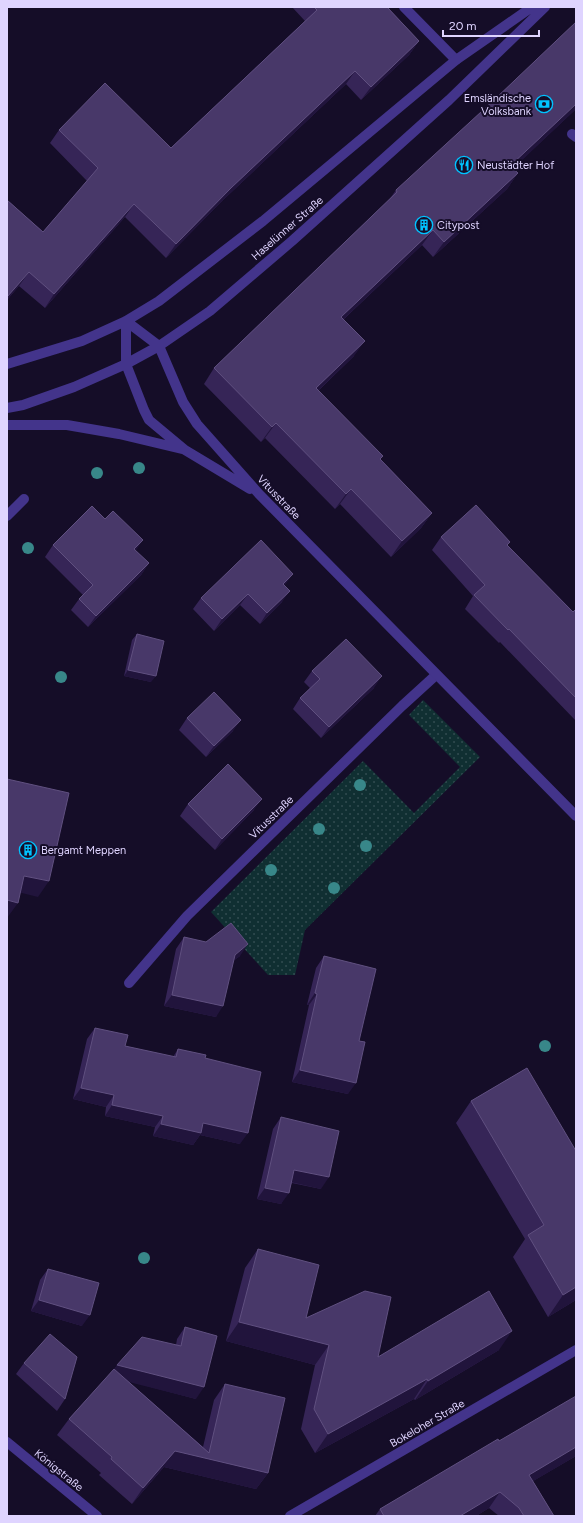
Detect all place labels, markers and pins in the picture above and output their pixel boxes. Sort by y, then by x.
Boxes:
place label: Emsländische Volksbank [464,92,532,118]
bank icon: Emsländische Volksbank [534,94,554,114]
restaurant icon: Neustädter Hof [454,155,474,175]
place label: Neustädter Hof [477,159,555,172]
building icon: Citypost [414,215,434,235]
place label: Citypost [437,219,480,232]
building icon: Bergamt Meppen [18,840,38,860]
place label: Bergamt Meppen [41,844,126,857]

